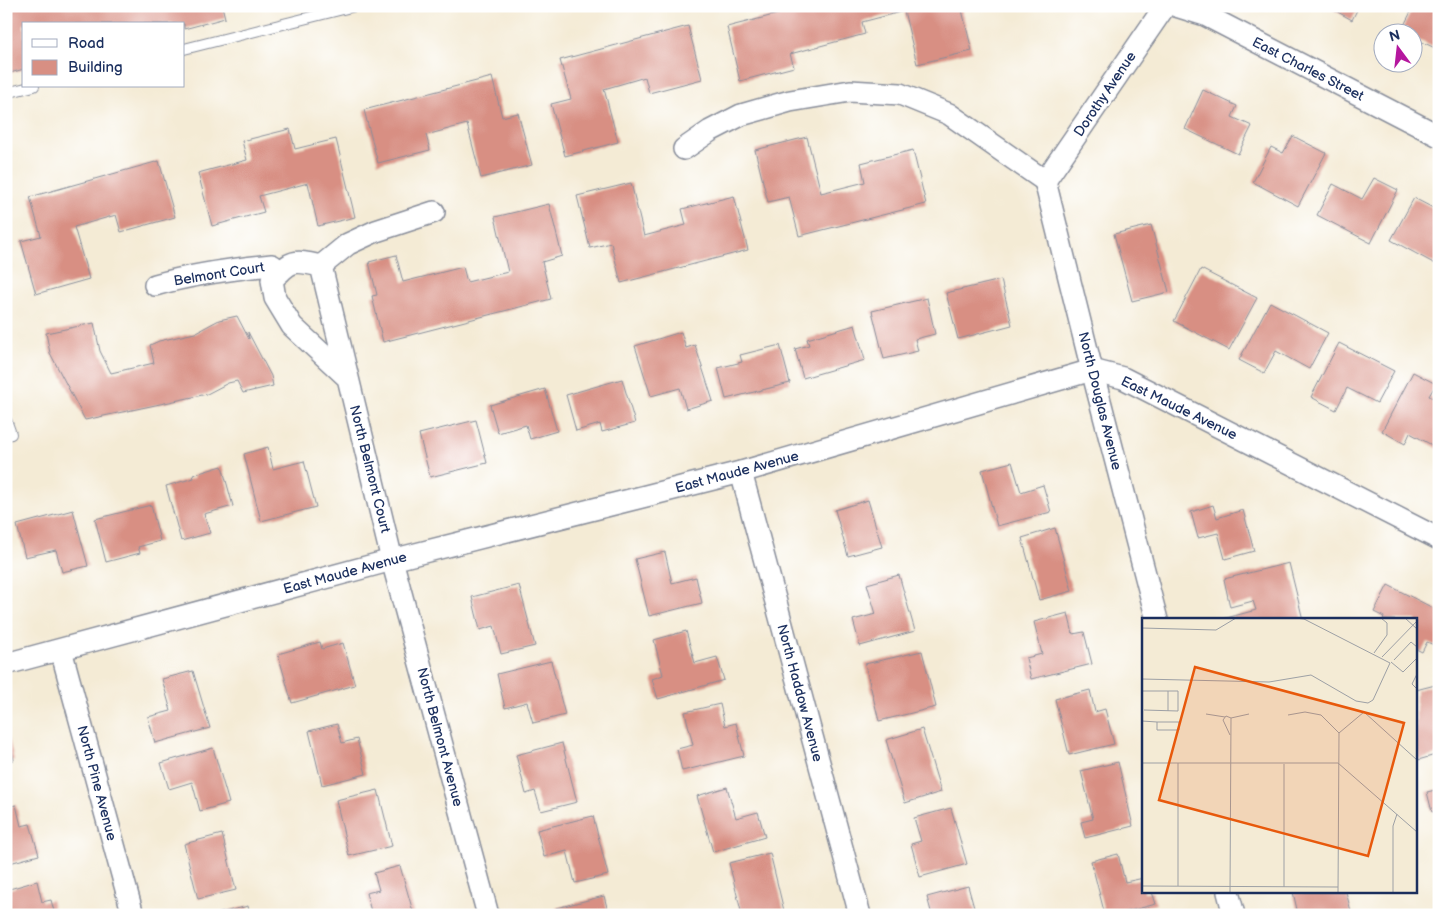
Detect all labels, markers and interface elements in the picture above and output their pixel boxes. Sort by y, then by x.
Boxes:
legend [22,22,185,88]
north arrow [1372,22,1422,72]
text: N [1387,26,1402,45]
street label: East Charles Street [1249,33,1367,105]
text: Road [68,34,104,53]
street label: Dorothy Avenue [1070,48,1140,140]
text: Building [68,58,123,77]
street label: Belmont Court [172,258,266,290]
street label: North Douglas Avenue [1075,330,1125,472]
street label: East Maude Avenue [1118,373,1240,443]
street label: North Belmont Court [346,403,394,535]
street label: East Maude Avenue [673,447,801,497]
street label: East Maude Avenue [281,548,409,598]
inset map [1142,618,1418,894]
street label: North Haddow Avenue [773,622,827,764]
street label: North Belmont Avenue [413,666,467,808]
street label: North Pine Avenue [73,724,121,842]

